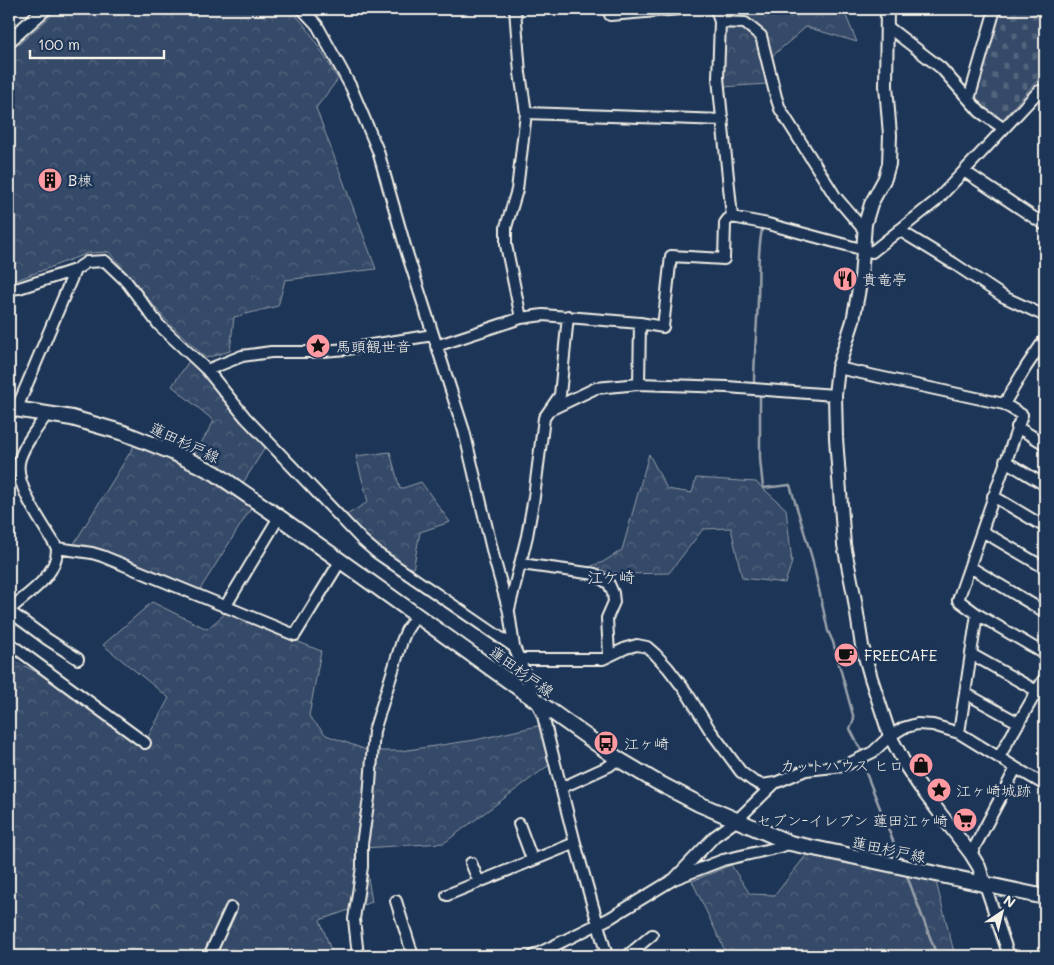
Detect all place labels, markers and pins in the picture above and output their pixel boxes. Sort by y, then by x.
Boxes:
building icon: B棟 [37,167,63,193]
place label: B棟 [68,170,92,190]
restaurant icon: 貴竜亭 [832,266,858,292]
place label: 貴竜亭 [862,269,907,289]
place icon: 馬頭観世音 [305,333,331,359]
place label: 馬頭観世音 [336,336,411,356]
cafe icon: FREECAFE [833,642,859,668]
place label: FREECAFE [864,645,938,665]
bus stop icon: 江ヶ崎 [593,730,619,756]
place label: 江ヶ崎 [624,733,669,753]
shop icon: カットハウス ヒロ [908,752,934,778]
place label: カットハウス ヒロ [780,755,904,775]
place icon: 江ヶ崎城跡 [926,777,952,803]
place label: 江ヶ崎城跡 [956,780,1031,800]
supermarket icon: セブン-イレブン 蓮田江ヶ崎 [952,807,978,833]
place label: セブン-イレブン 蓮田江ヶ崎 [757,810,948,830]

